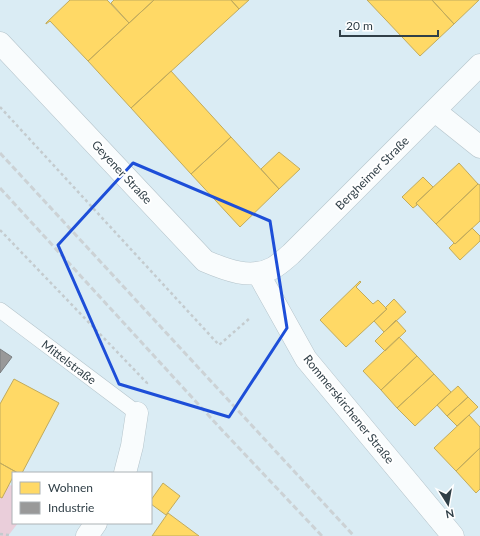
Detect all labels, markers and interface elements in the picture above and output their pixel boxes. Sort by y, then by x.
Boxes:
scale bar [340,12,438,38]
text: 20 m [346,18,373,33]
street label: Bergheimer Straße [332,133,412,213]
street label: Geyener Straße [89,137,155,207]
street label: Mittelstraße [39,337,99,387]
street label: Rommerskirchener Straße [300,352,398,466]
legend [12,472,152,524]
text: Wohnen [48,480,93,495]
north arrow [428,484,468,524]
text: Industrie [48,500,94,515]
text: N [445,507,455,521]

